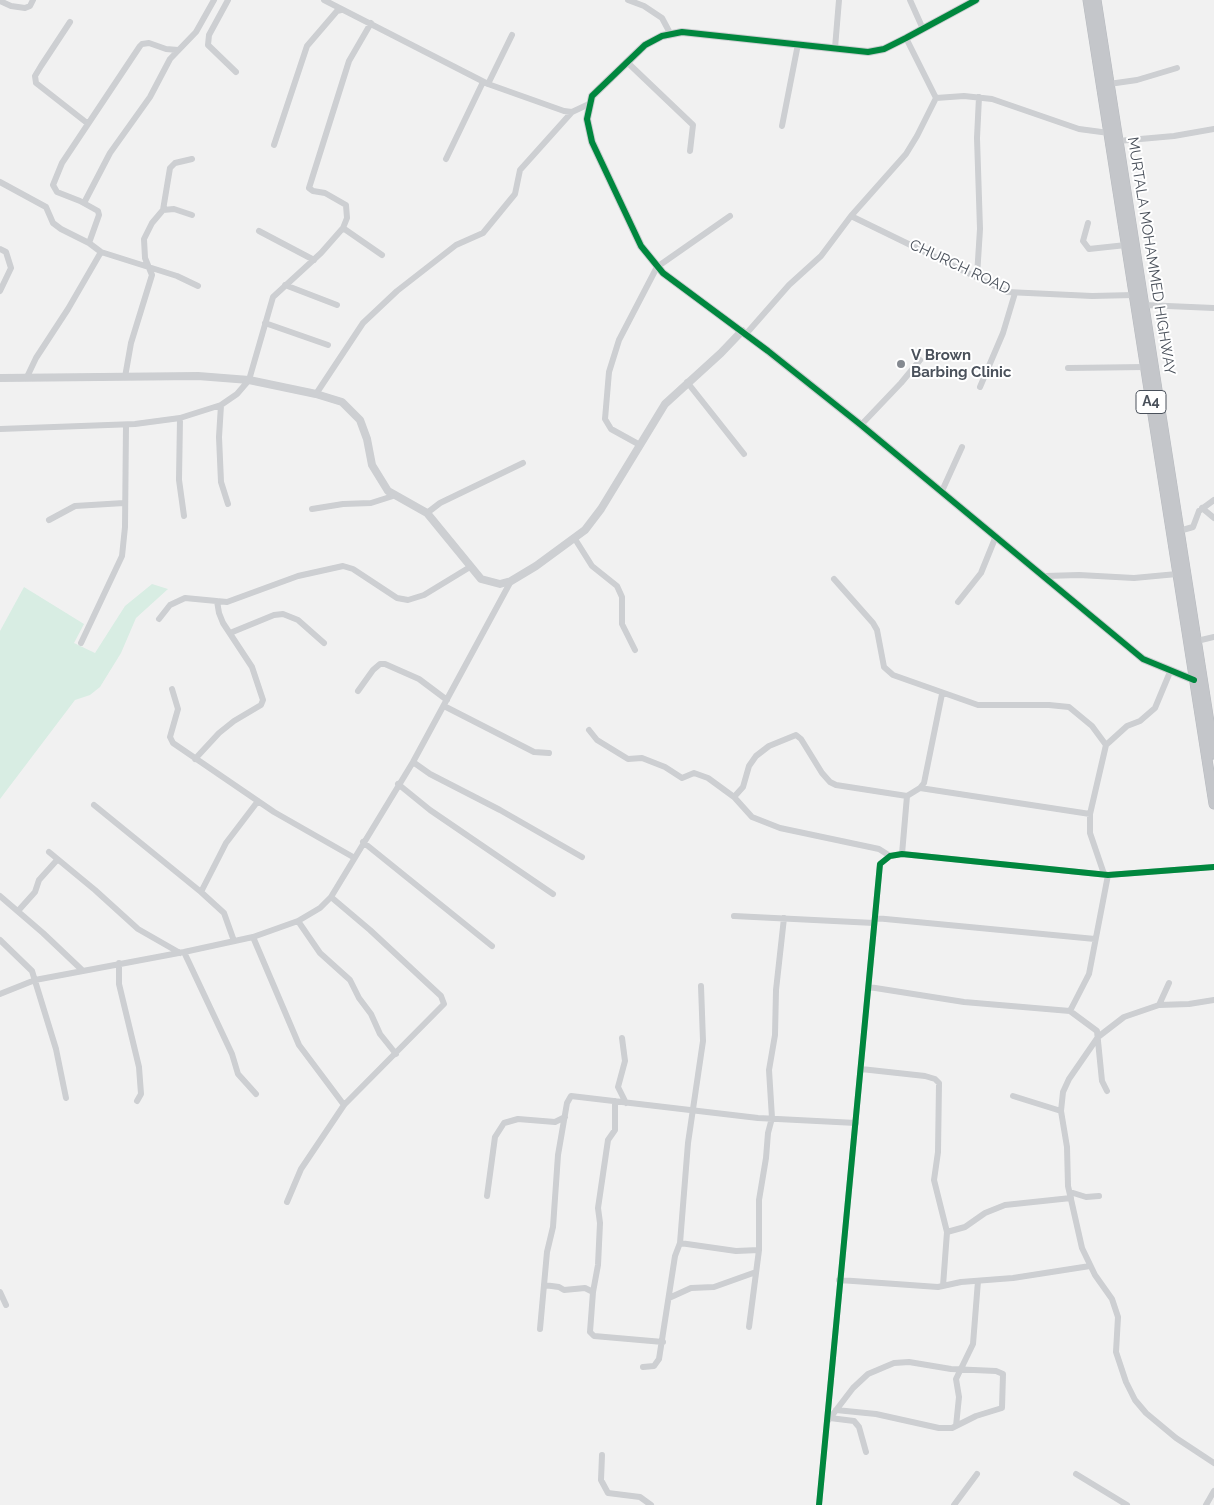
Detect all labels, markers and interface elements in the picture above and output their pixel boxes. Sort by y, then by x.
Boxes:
street label: MURTALA MOHAMMED HIGHWAY [1123,136,1179,376]
street label: CHURCH ROAD [907,236,1013,298]
place label: V Brown Barbing Clinic [911,346,1011,381]
marker: V Brown Barbing Clinic [895,358,907,370]
road number: A4 [1136,391,1166,414]

